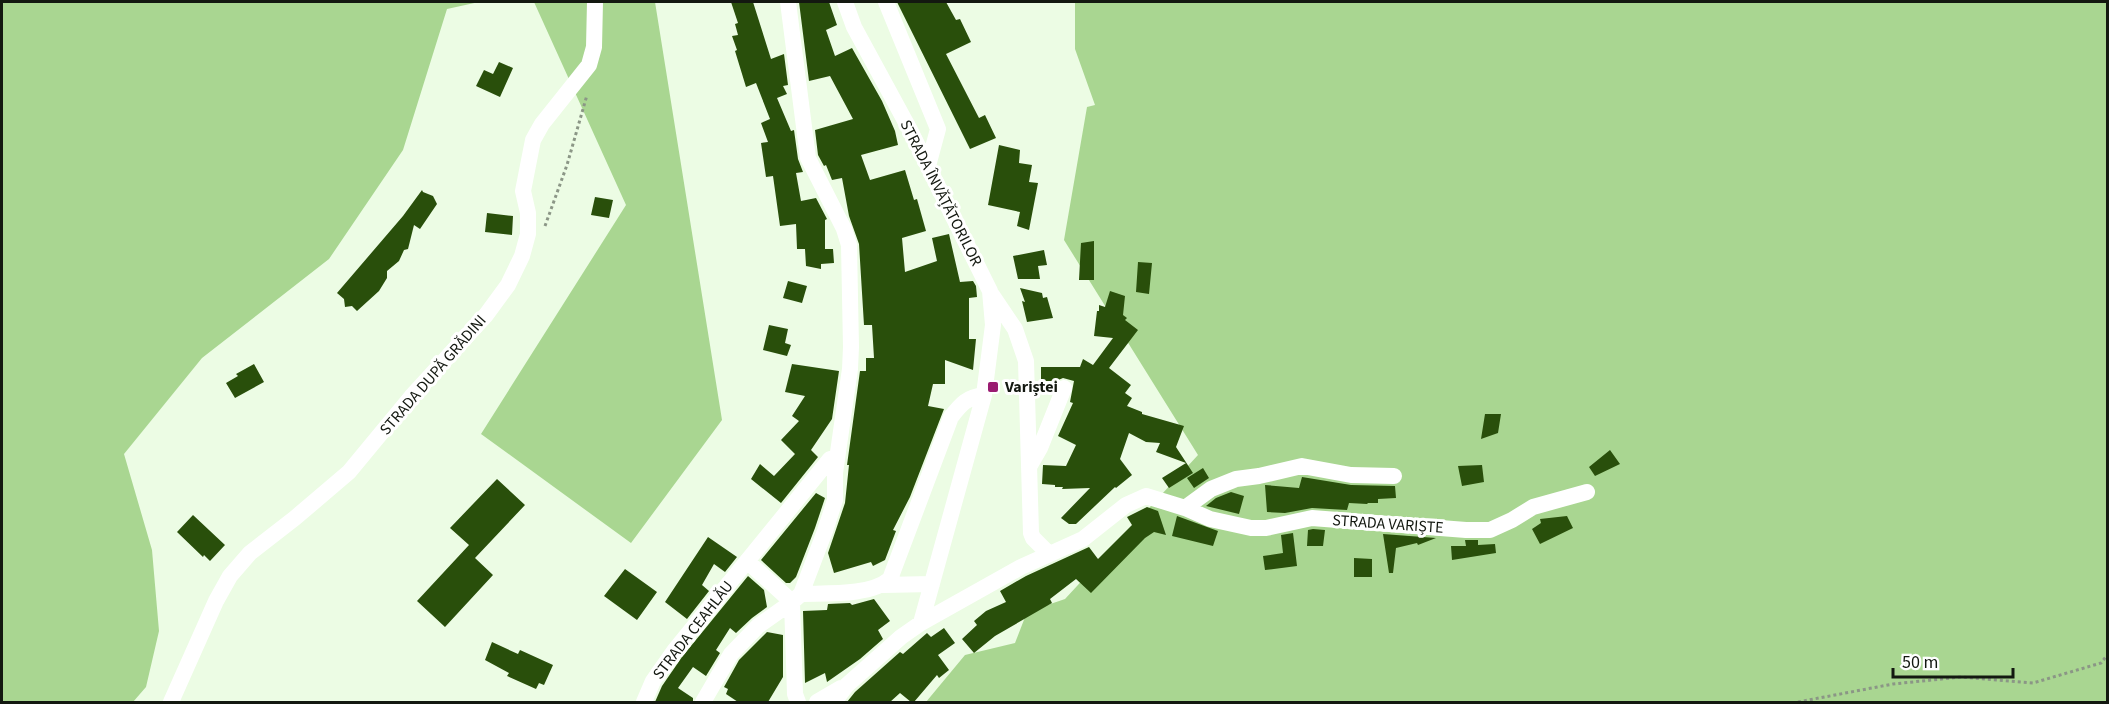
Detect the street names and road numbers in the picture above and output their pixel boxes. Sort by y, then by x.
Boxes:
street label: STRADA ÎNVĂȚĂTORILOR [895,116,987,270]
street label: STRADA DUPĂ GRĂDINI [375,310,491,440]
street label: STRADA VARIȘTE [1332,509,1444,539]
street label: STRADA CEAHLĂU [648,576,738,684]

